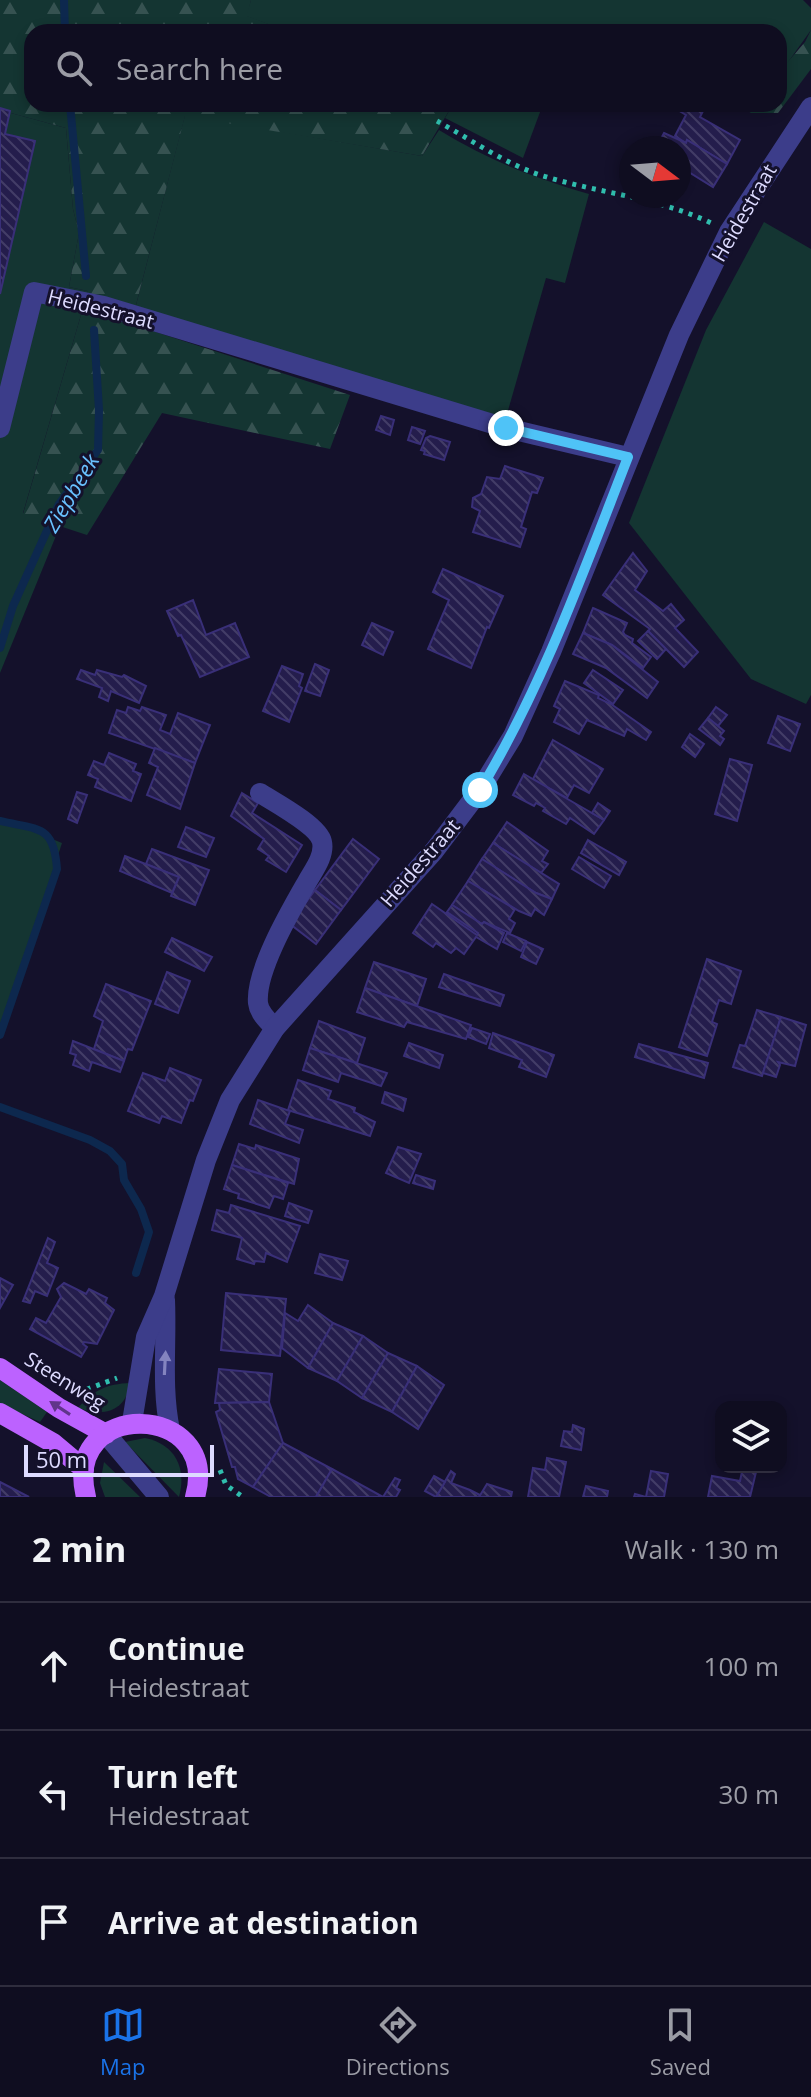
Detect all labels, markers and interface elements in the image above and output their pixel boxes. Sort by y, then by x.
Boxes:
search box [24,24,787,112]
icon: search [52,46,96,90]
text: Search here [116,48,283,89]
north arrow [619,136,691,208]
street label: Heidestraat [705,159,782,267]
street label: Heidestraat [45,282,157,335]
route end [488,410,524,446]
water label: Ziepbeek [35,447,106,538]
route start [462,772,498,808]
street label: Heidestraat [374,813,465,913]
street label: Steenweg [20,1345,111,1416]
one-way arrow [159,1350,172,1375]
map controls [715,1401,787,1473]
button: layers [715,1401,787,1473]
one-way arrow [49,1402,71,1416]
scale bar [24,1441,214,1477]
text: 50 m [36,1444,87,1474]
text: 2 min [32,1526,126,1572]
text: Walk · 130 m [625,1531,779,1567]
text: Continue [108,1628,245,1669]
icon: ahead [32,1644,76,1688]
text: 100 m [704,1648,779,1684]
text: Heidestraat [108,1669,249,1705]
text: Turn left [108,1756,238,1797]
icon: left [32,1772,76,1816]
text: 30 m [718,1776,779,1812]
text: Heidestraat [108,1797,249,1833]
icon: arrive [32,1900,76,1944]
text: Arrive at destination [108,1902,419,1943]
tab: Map [100,2003,146,2081]
tab: Directions [346,2003,450,2081]
tab: Saved [650,2003,711,2081]

